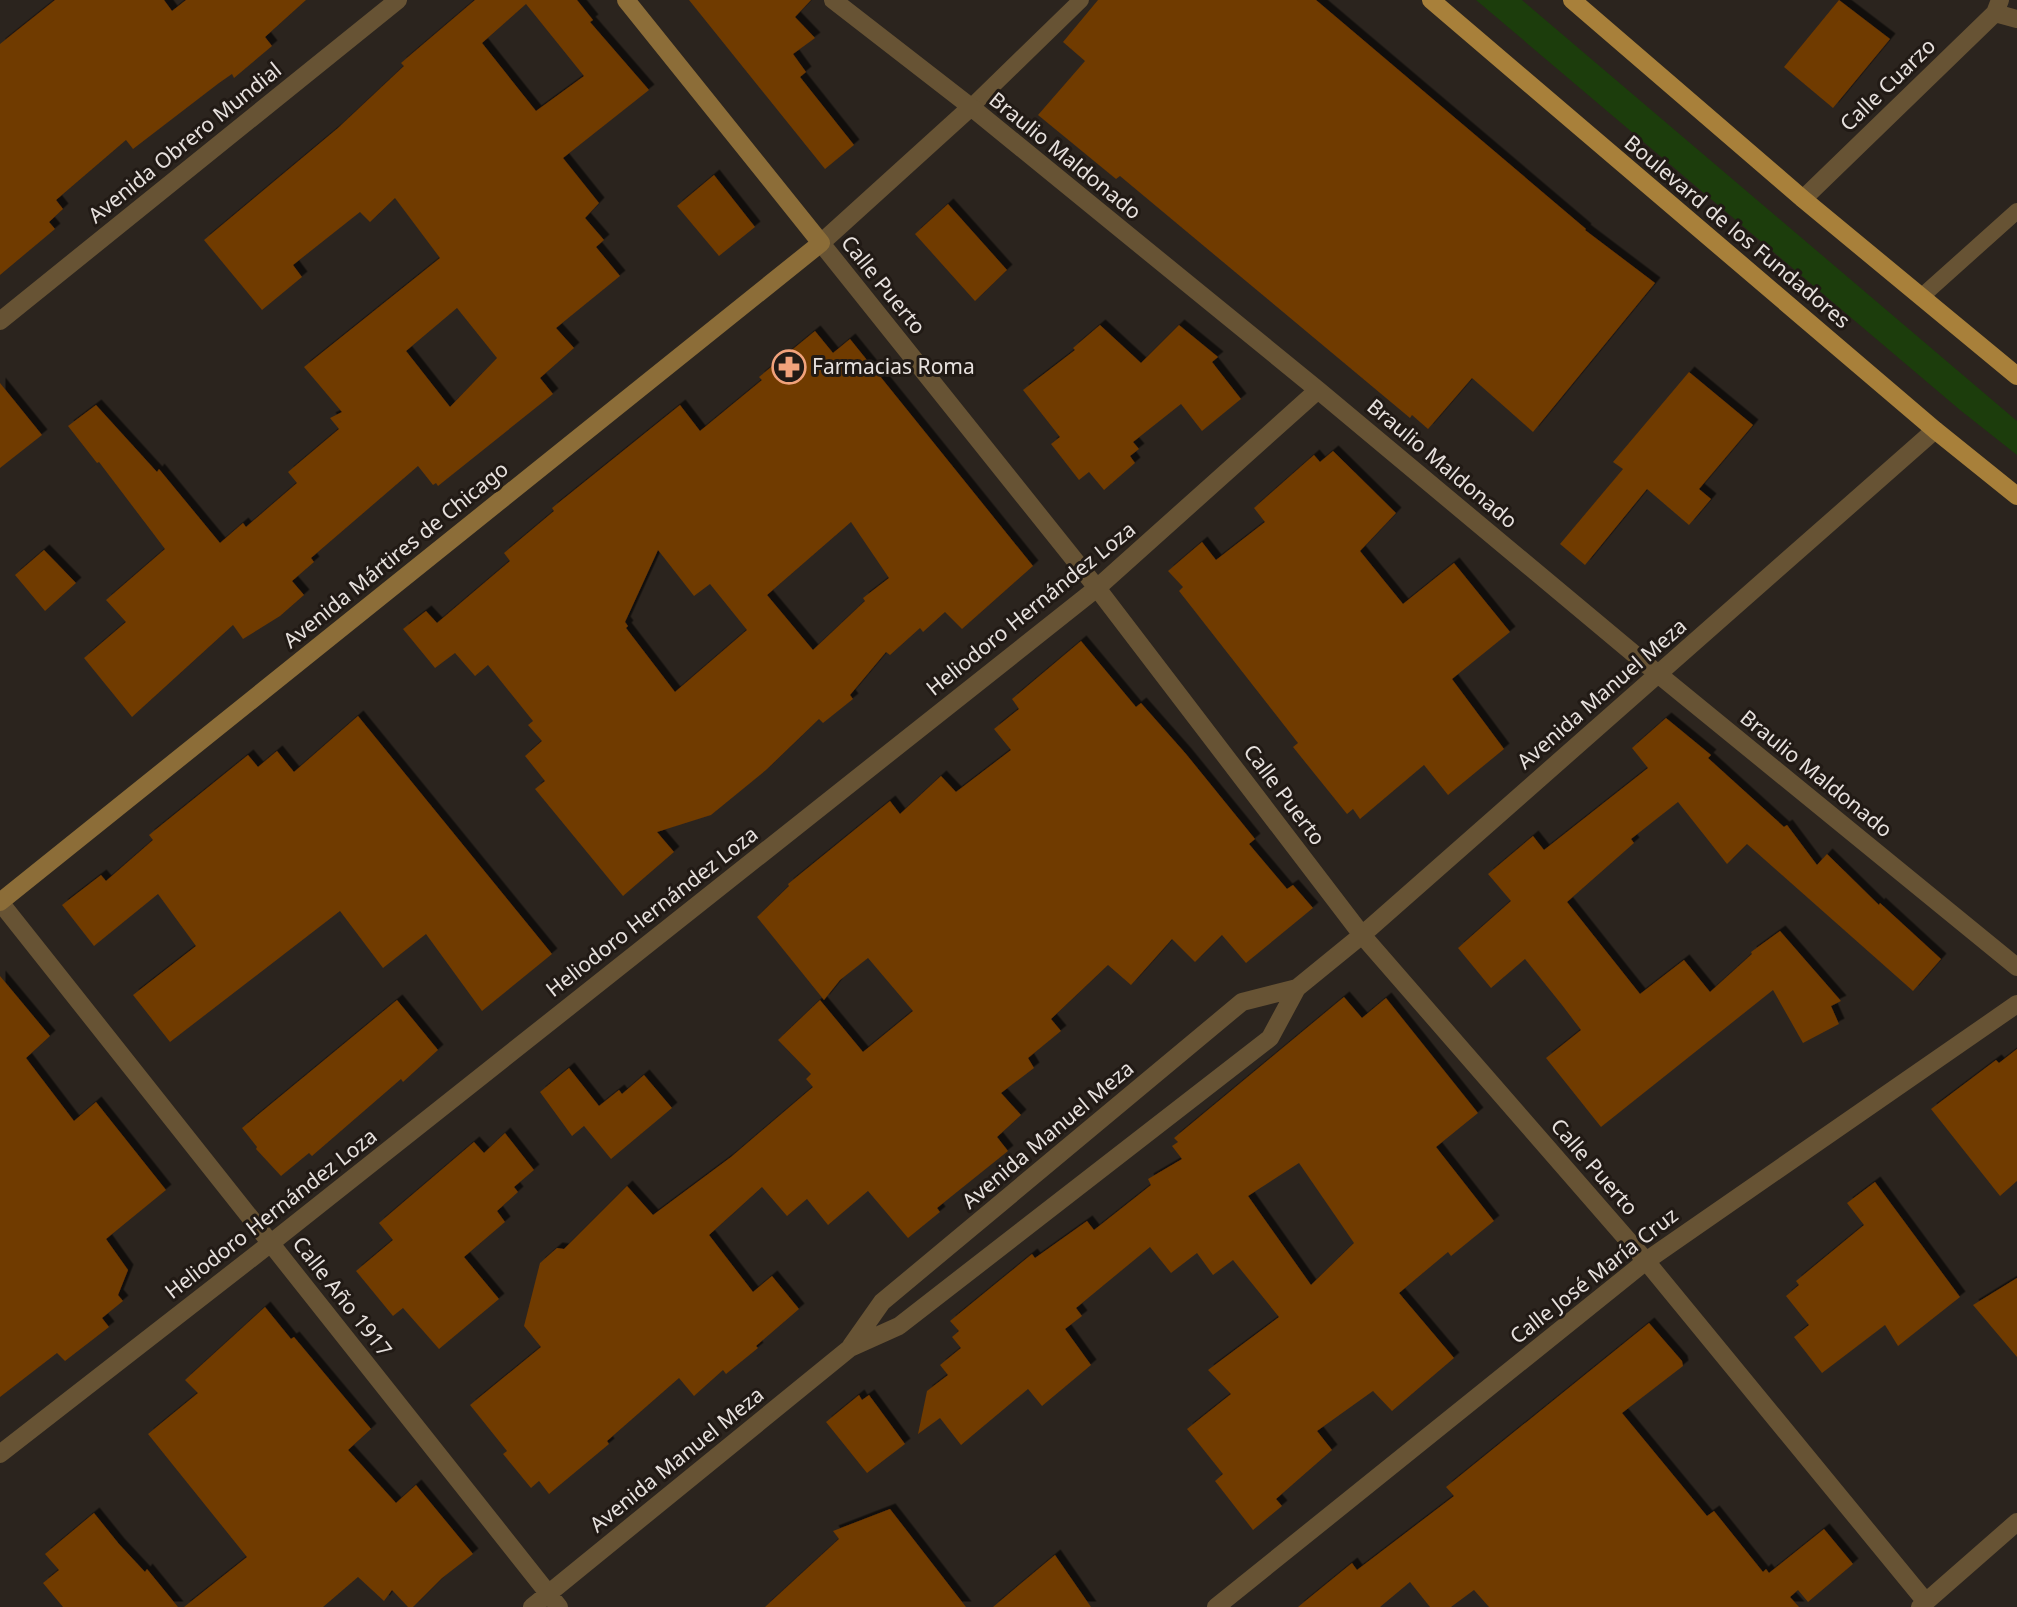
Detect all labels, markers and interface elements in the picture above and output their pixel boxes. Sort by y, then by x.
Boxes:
street label: Calle Cuarzo [1834,32,1941,137]
street label: Avenida Obrero Mundial [82,56,287,229]
street label: Braulio Maldonado [984,85,1147,225]
street label: Boulevard de los Fundadores [1619,128,1856,334]
street label: Calle Puerto [835,229,932,340]
pharmacy icon: Farmacias Roma [771,349,807,385]
place label: Farmacias Roma [812,352,975,380]
street label: Braulio Maldonado [1362,392,1524,534]
street label: Avenida Mártires de Chicago [277,455,514,654]
street label: Heliodoro Hernández Loza [920,515,1141,701]
street label: Avenida Manuel Meza [1511,612,1692,775]
street label: Braulio Maldonado [1735,703,1898,843]
street label: Calle Puerto [1238,738,1332,851]
street label: Heliodoro Hernández Loza [540,820,763,1003]
street label: Avenida Manuel Meza [955,1054,1139,1214]
street label: Calle Puerto [1545,1112,1645,1221]
street label: Heliodoro Hernández Loza [159,1122,382,1305]
street label: Calle José María Cruz [1504,1201,1683,1350]
street label: Calle Año 1917 [287,1230,399,1362]
street label: Avenida Manuel Meza [584,1380,769,1538]

